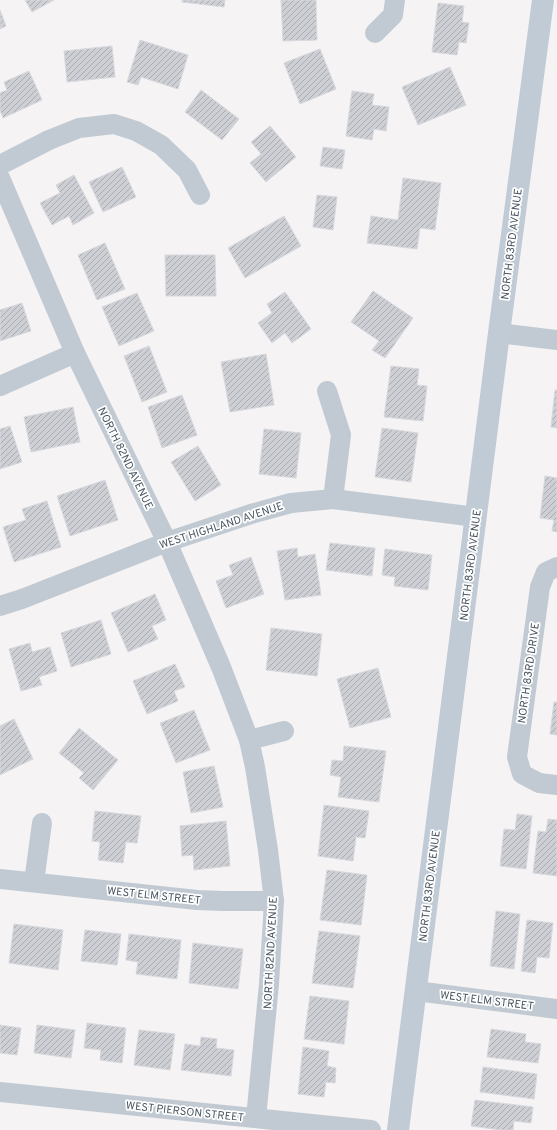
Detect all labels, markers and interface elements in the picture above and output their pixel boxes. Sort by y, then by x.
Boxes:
street label: NORTH 83RD AVENUE [498,188,526,300]
street label: NORTH 82ND AVENUE [94,405,156,512]
street label: WEST HIGHLAND AVENUE [158,499,285,553]
street label: NORTH 83RD AVENUE [457,509,485,621]
street label: NORTH 83RD DRIVE [515,622,543,724]
street label: NORTH 83RD AVENUE [416,830,444,942]
street label: WEST ELM STREET [106,884,201,908]
street label: NORTH 82ND AVENUE [261,897,281,1009]
street label: WEST ELM STREET [439,988,534,1014]
street label: WEST PIERSON STREET [125,1099,245,1125]

